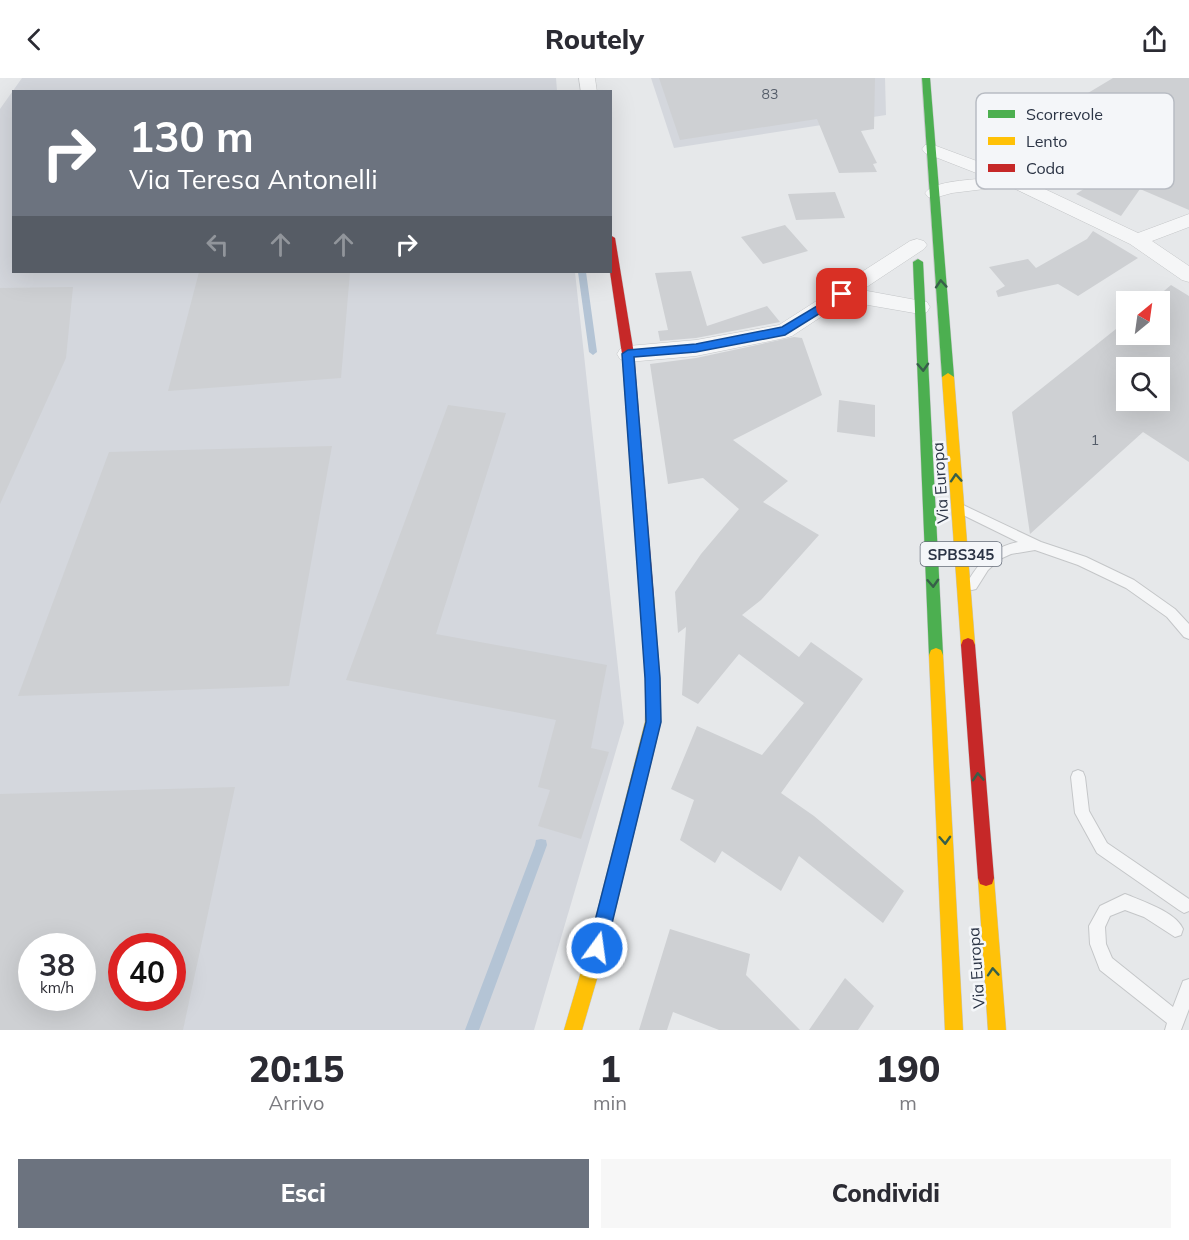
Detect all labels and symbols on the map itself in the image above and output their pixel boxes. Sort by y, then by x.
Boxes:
house number: 83 [762,85,778,103]
legend [976,93,1174,189]
text: Scorrevole [1026,104,1103,124]
text: Lento [1026,131,1067,151]
text: Coda [1026,158,1065,178]
pin [816,268,867,319]
one-way arrow [935,279,948,288]
north arrow [1116,291,1170,345]
one-way arrow [916,363,929,372]
house number: 1 [1091,431,1099,449]
street label: Via Europa [927,442,953,524]
one-way arrow [949,474,962,483]
road number: SPBS345 [920,542,1002,566]
one-way arrow [926,578,939,587]
one-way arrow [972,773,985,782]
one-way arrow [939,836,952,845]
position arrow [565,916,629,980]
street label: Via Europa [963,927,989,1009]
speed limit sign: 40 [108,933,186,1011]
one-way arrow [986,967,999,976]

